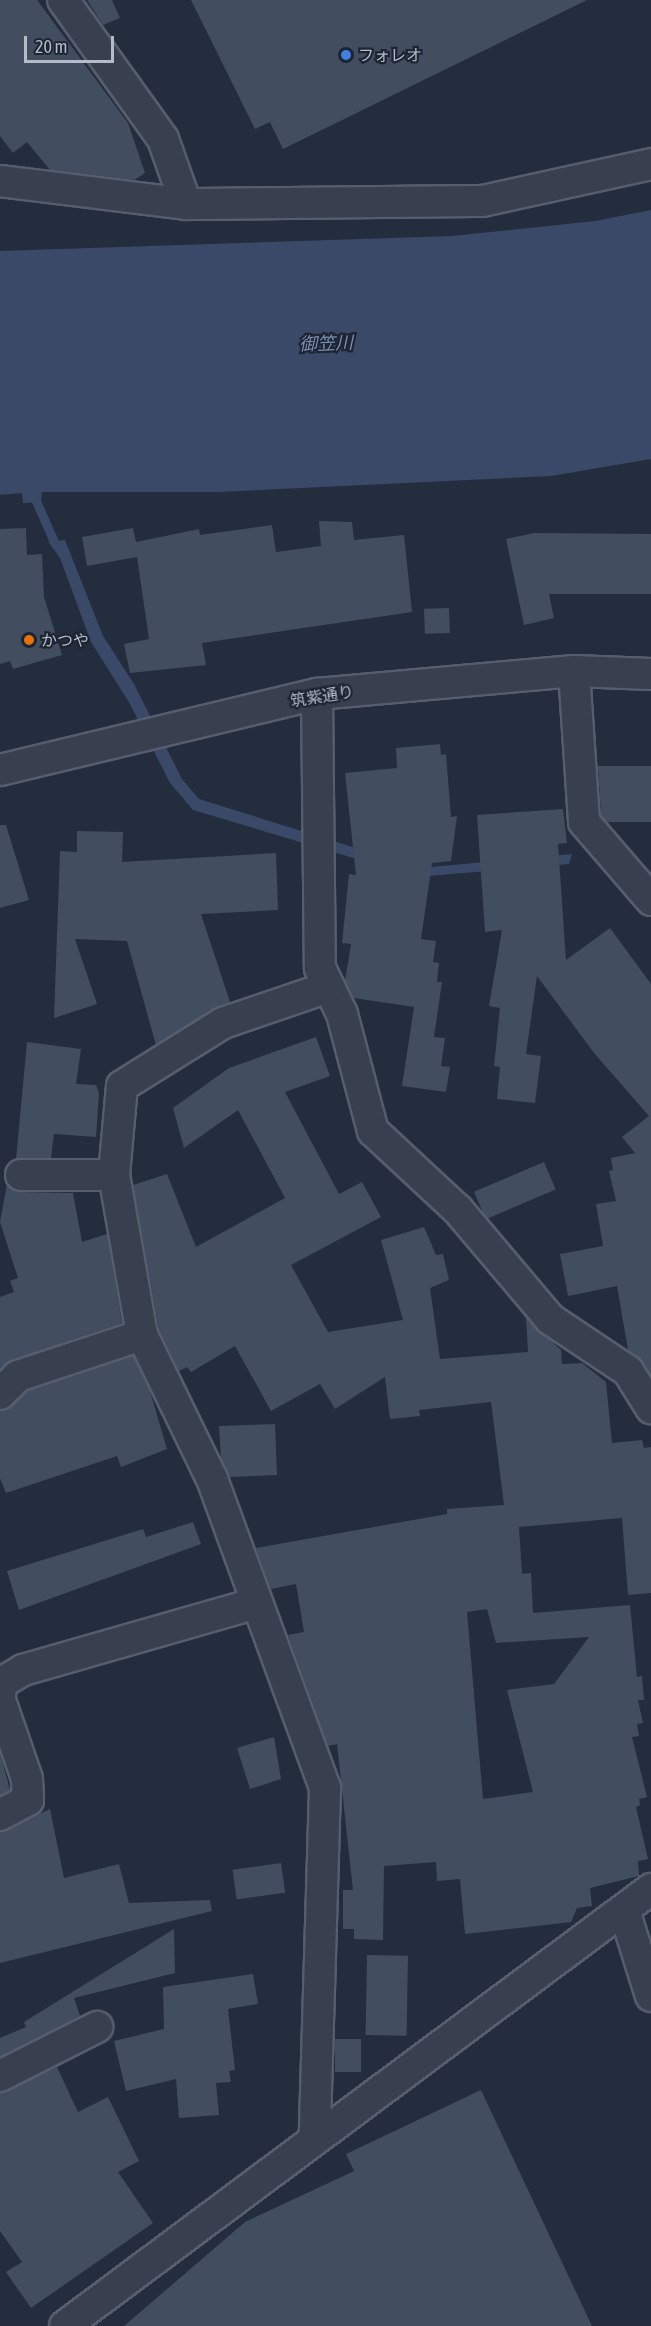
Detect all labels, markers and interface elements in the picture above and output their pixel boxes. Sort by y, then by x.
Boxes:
scale bar [27,24,117,62]
text: 20 m [35,36,67,57]
place label: フォレオ [358,45,422,65]
marker: フォレオ [339,48,353,62]
water label: 御笠川 [299,332,353,356]
place label: かつや [41,630,89,650]
marker: かつや [22,633,36,647]
street label: 筑紫通り [289,682,355,710]

